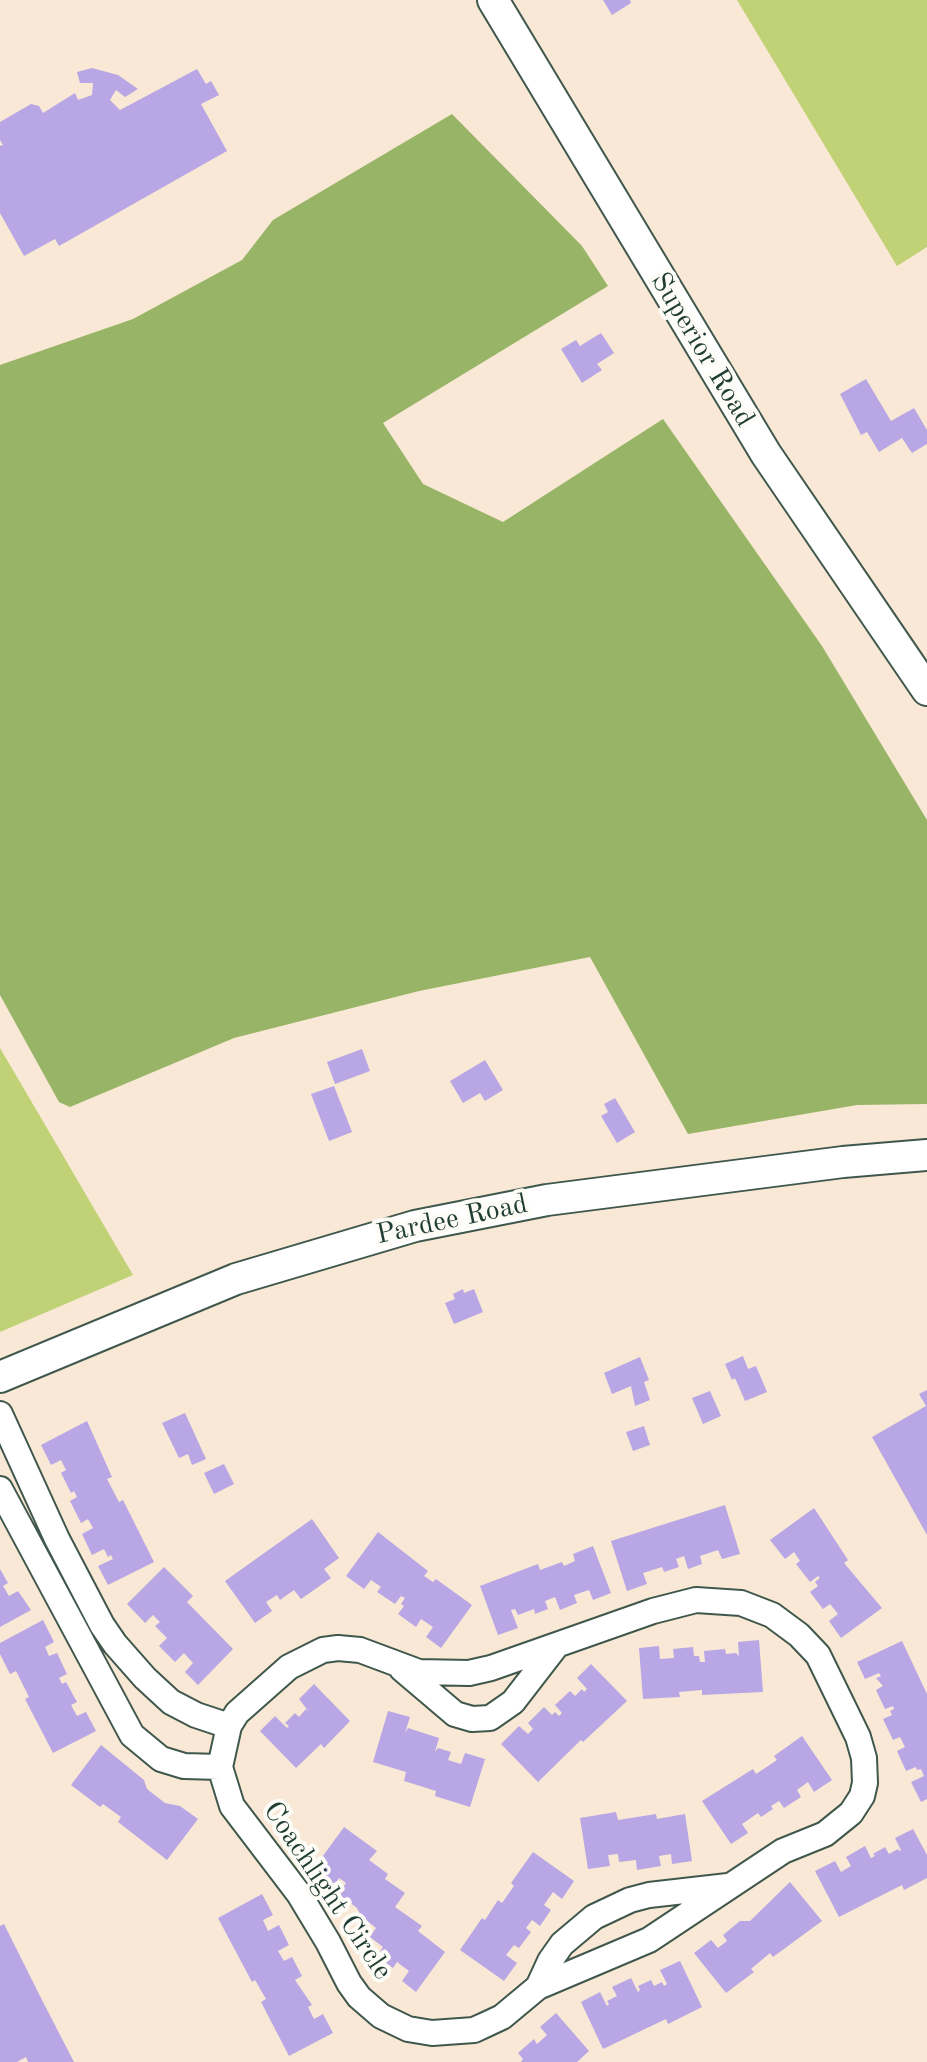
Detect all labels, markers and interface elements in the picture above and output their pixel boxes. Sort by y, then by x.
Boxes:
street label: Superior Road [643,267,761,433]
street label: Pardee Road [373,1188,531,1252]
street label: Coachlight Circle [255,1796,399,1986]

